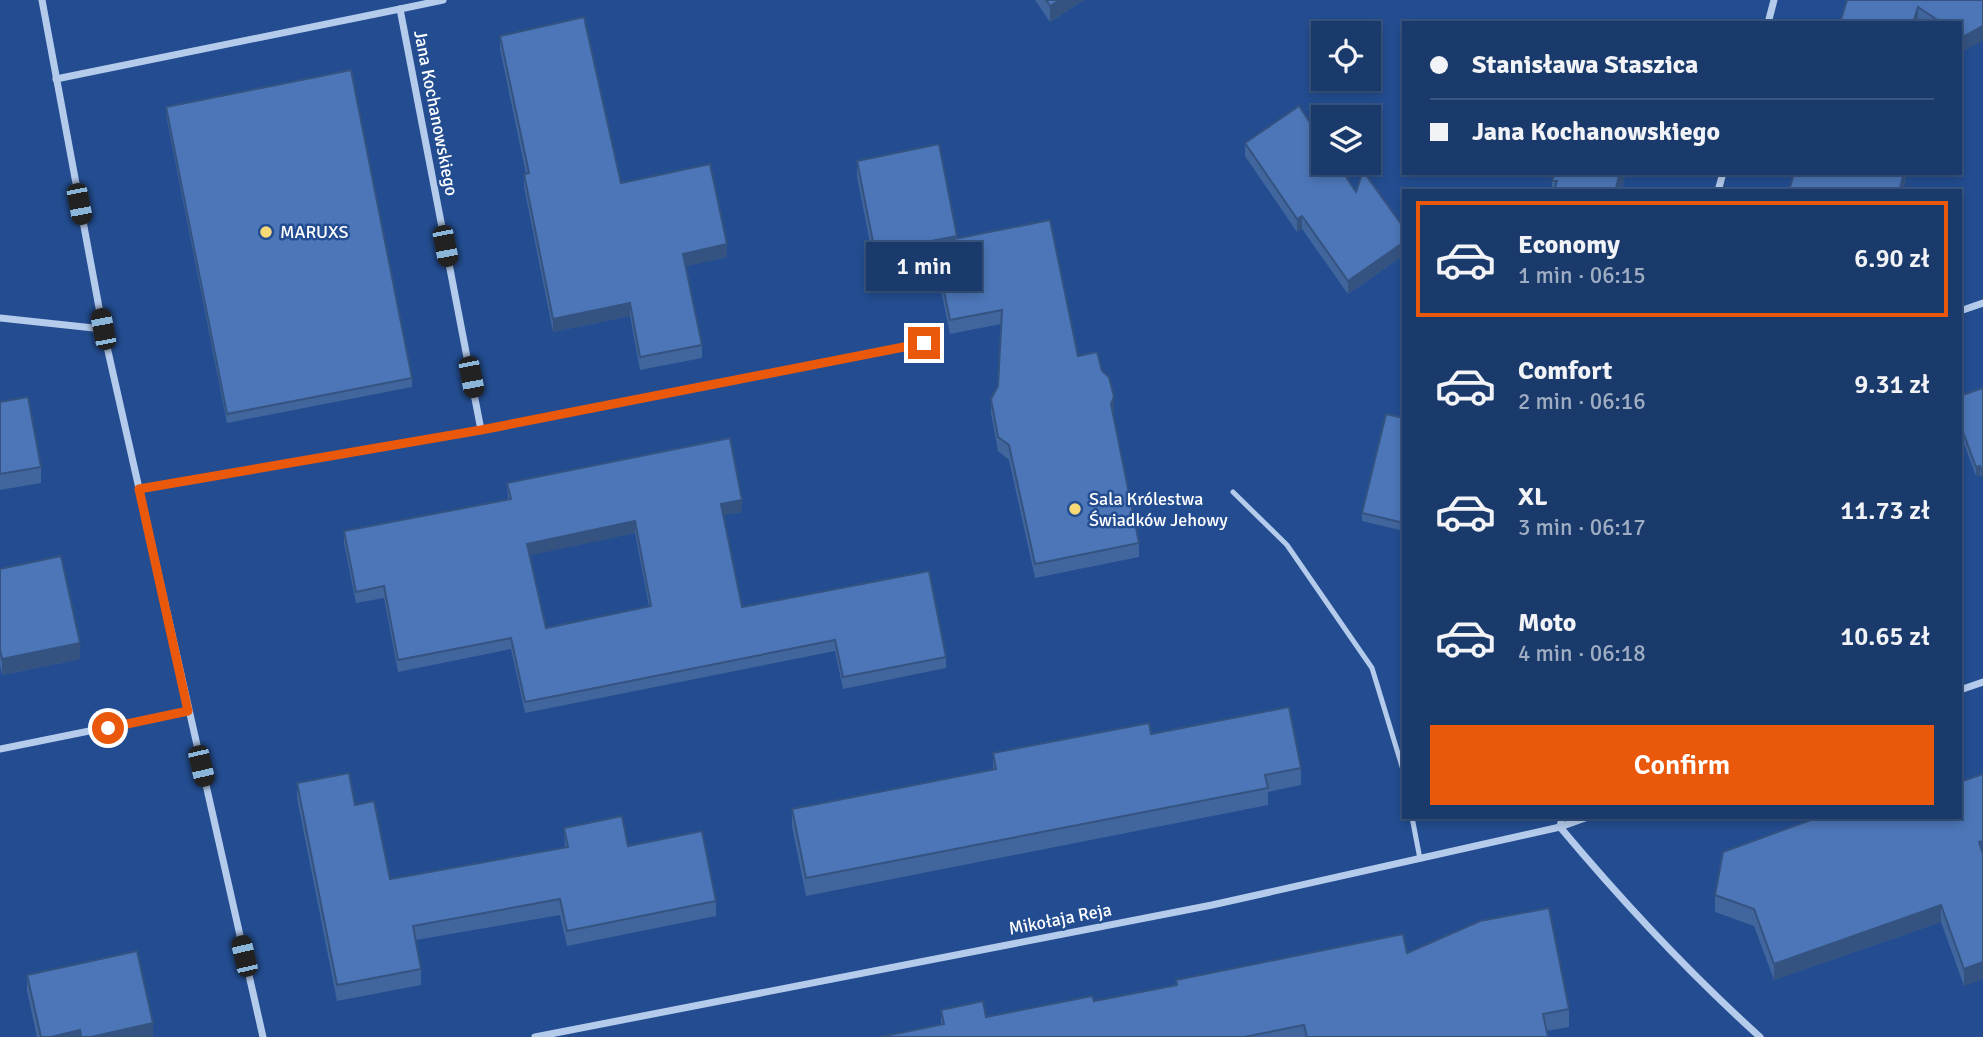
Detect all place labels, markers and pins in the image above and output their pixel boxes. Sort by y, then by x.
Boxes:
place label: MARUXS [280,221,348,243]
marker: MARUXS [258,224,274,240]
place label: Sala Królestwa Świadków Jehowy [1089,488,1228,531]
marker: Sala Królestwa Świadków Jehowy [1067,501,1083,517]

